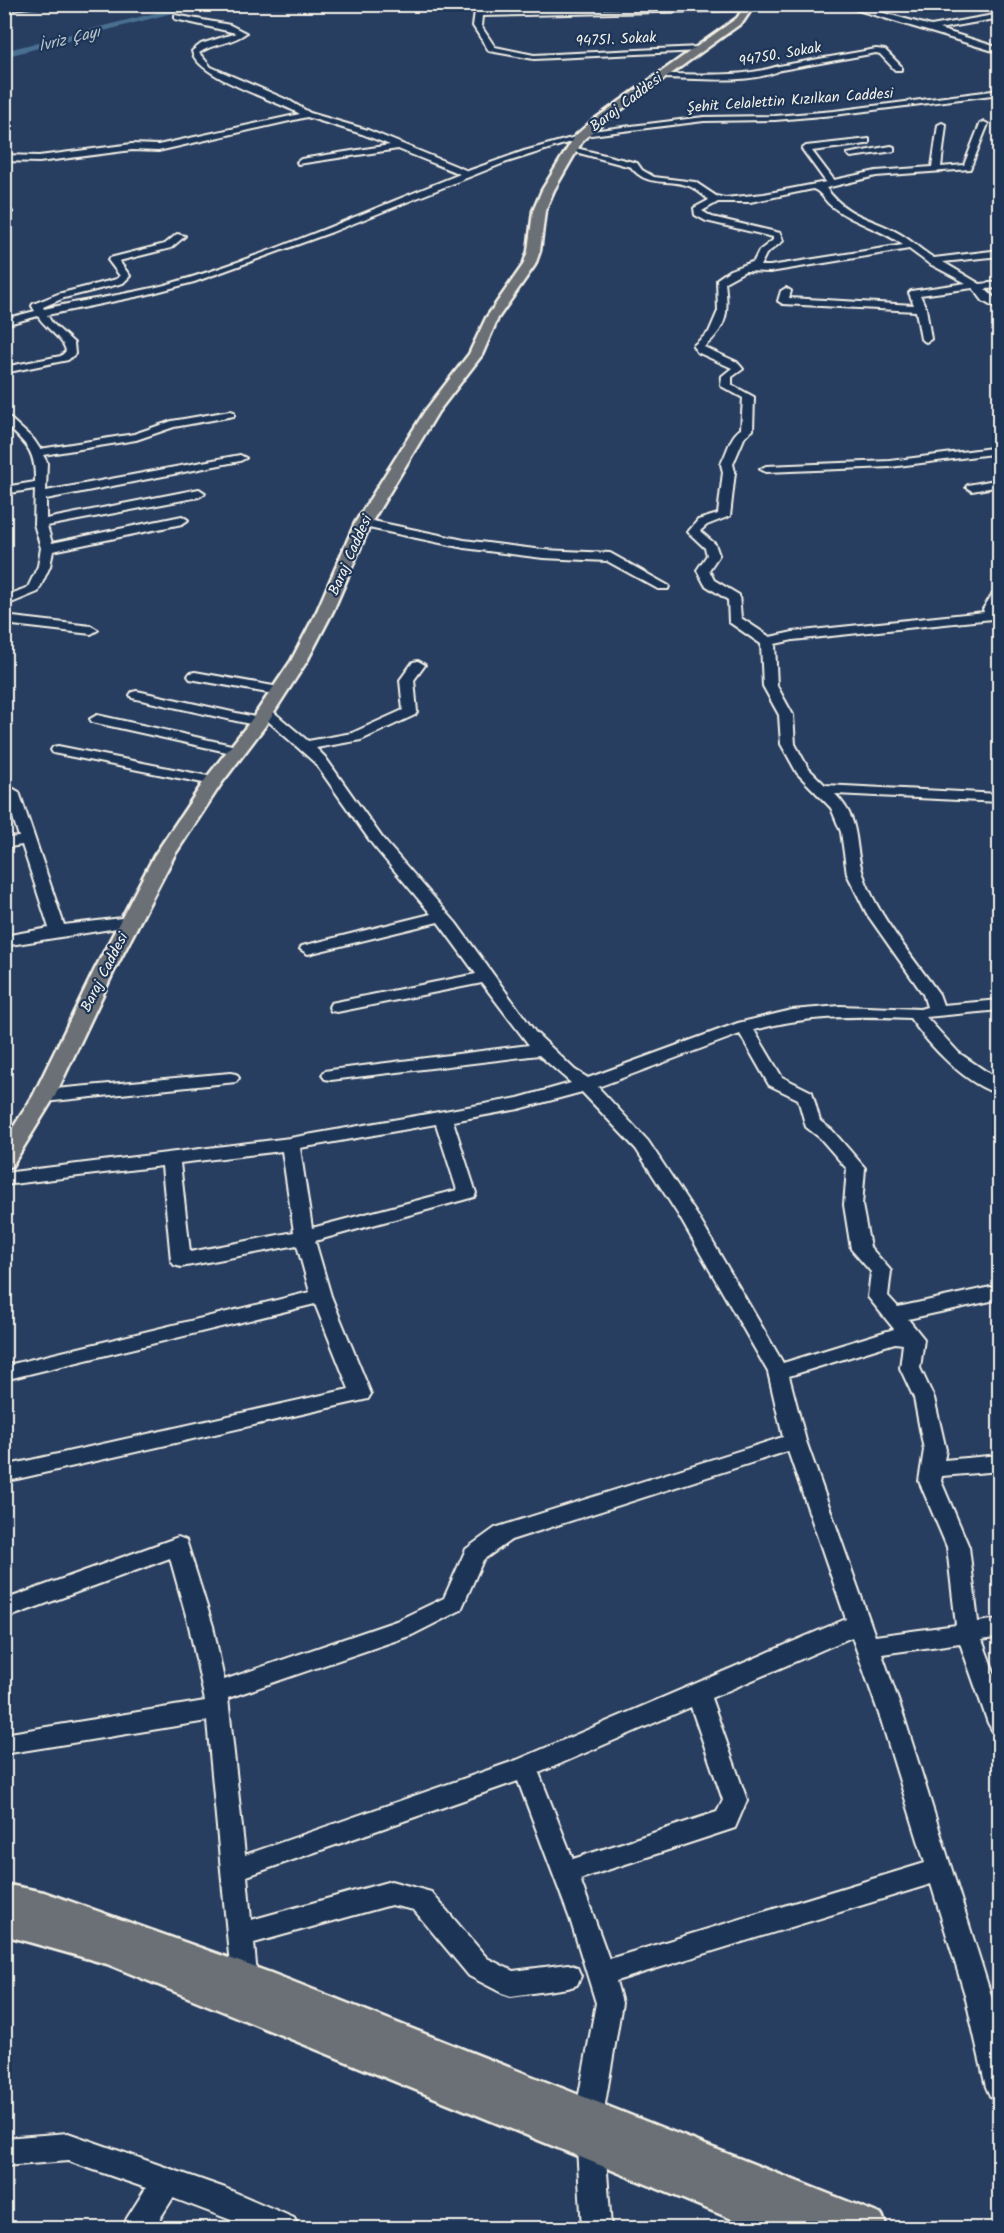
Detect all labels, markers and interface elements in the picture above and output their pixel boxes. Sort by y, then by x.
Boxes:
water label: İvriz Çayı [36,19,105,59]
street label: 94751. Sokak [575,26,658,54]
street label: 94750. Sokak [737,36,824,74]
street label: Baraj Caddesi [585,66,669,138]
street label: Şehit Celalettin Kızılkan Caddesi [686,82,896,120]
street label: Baraj Caddesi [322,510,380,600]
street label: Baraj Caddesi [75,927,136,1016]

